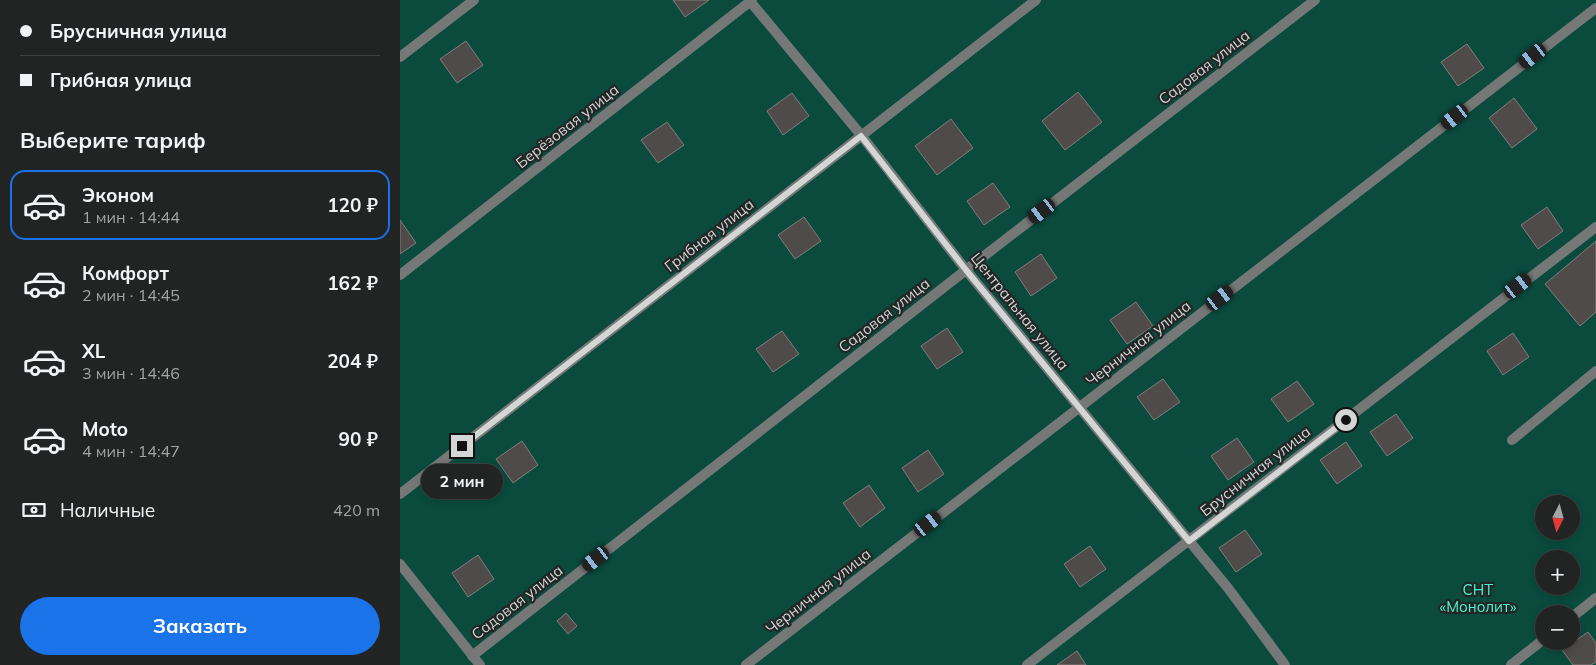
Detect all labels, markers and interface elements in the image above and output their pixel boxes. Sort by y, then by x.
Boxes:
text: Брусничная улица [50,19,227,43]
street label: Садовая улица [1155,26,1253,108]
car [1516,41,1549,71]
text: Грибная улица [50,68,192,92]
street label: Берёзовая улица [512,80,622,172]
car [1438,102,1471,132]
text: Выберите тариф [20,126,206,154]
icon: car [22,183,67,228]
text: Эконом [82,183,154,207]
text: 120 ₽ [327,193,378,217]
street label: Грибная улица [661,194,757,276]
car [1025,196,1058,226]
text: 1 мин · 14:44 [82,207,180,227]
street label: Центральная улица [967,248,1073,374]
icon: car [22,261,67,306]
text: Комфорт [82,261,169,285]
text: 162 ₽ [327,271,378,295]
car [1501,271,1534,301]
street label: Садовая улица [835,274,933,356]
car [1203,283,1236,313]
text: 2 мин · 14:45 [82,285,180,305]
street label: Черничная улица [1082,296,1194,390]
icon: car [22,339,67,384]
text: XL [82,339,105,363]
text: 204 ₽ [327,349,378,373]
text: 3 мин · 14:46 [82,363,180,383]
route start [1335,409,1357,431]
icon: car [22,417,67,462]
text: Moto [82,417,128,441]
street label: Брусничная улица [1196,422,1314,520]
text: 90 ₽ [339,427,378,451]
route end [451,435,473,457]
text: 4 мин · 14:47 [82,441,180,461]
callout: 2 мин [421,464,503,498]
text: 2 мин [440,471,484,491]
north arrow [1535,495,1580,540]
map controls [1535,495,1580,650]
icon: cash [20,496,48,524]
text: Наличные [60,498,155,522]
text: 420 m [333,500,380,520]
car [911,509,944,539]
car [579,544,612,574]
street label: Черничная улица [762,544,874,638]
button: + [1535,550,1580,595]
street label: Садовая улица [468,561,566,643]
park label: СНТ «Монолит» [1439,580,1517,616]
button: Заказать [20,597,380,655]
button: − [1535,605,1580,650]

